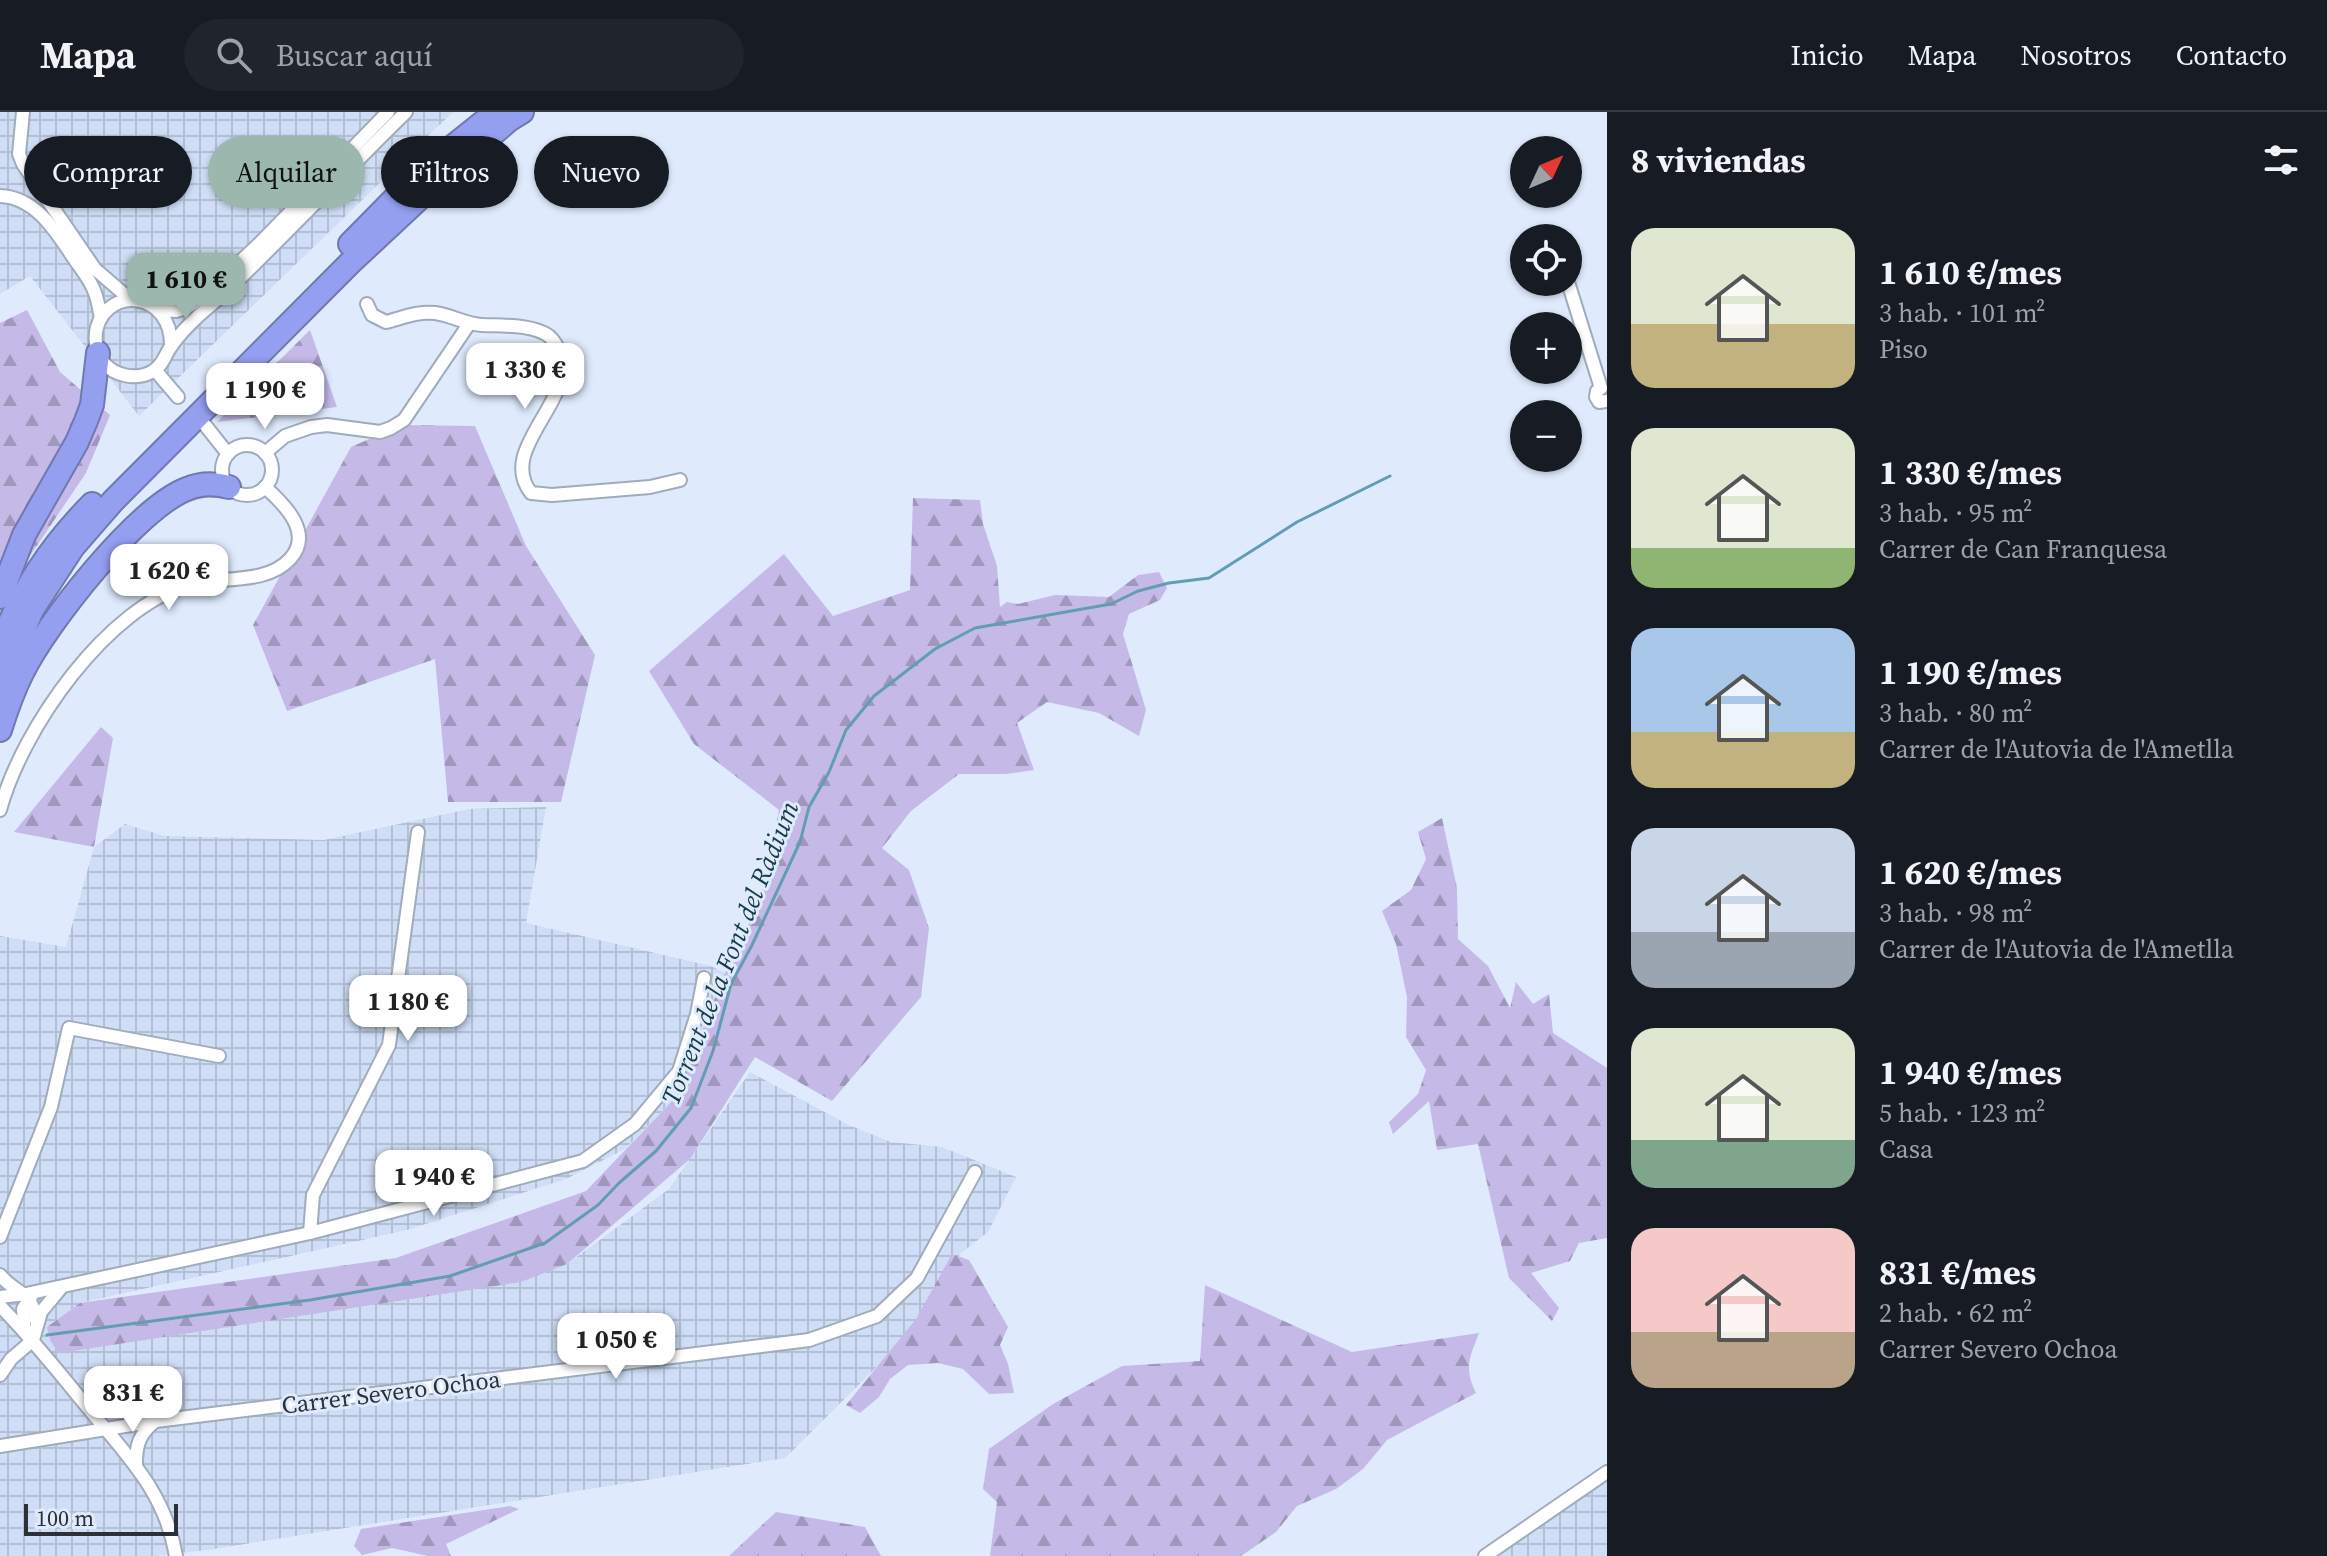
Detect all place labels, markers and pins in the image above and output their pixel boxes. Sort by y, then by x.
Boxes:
pin: 1 610 € [112,253,260,321]
pin: 1 330 € [451,343,599,411]
pin: 1 190 € [191,363,339,431]
pin: 1 620 € [95,544,243,612]
pin: 1 180 € [334,975,482,1043]
pin: 1 940 € [360,1150,508,1218]
pin: 1 050 € [542,1313,690,1381]
pin: 831 € [77,1366,189,1434]

